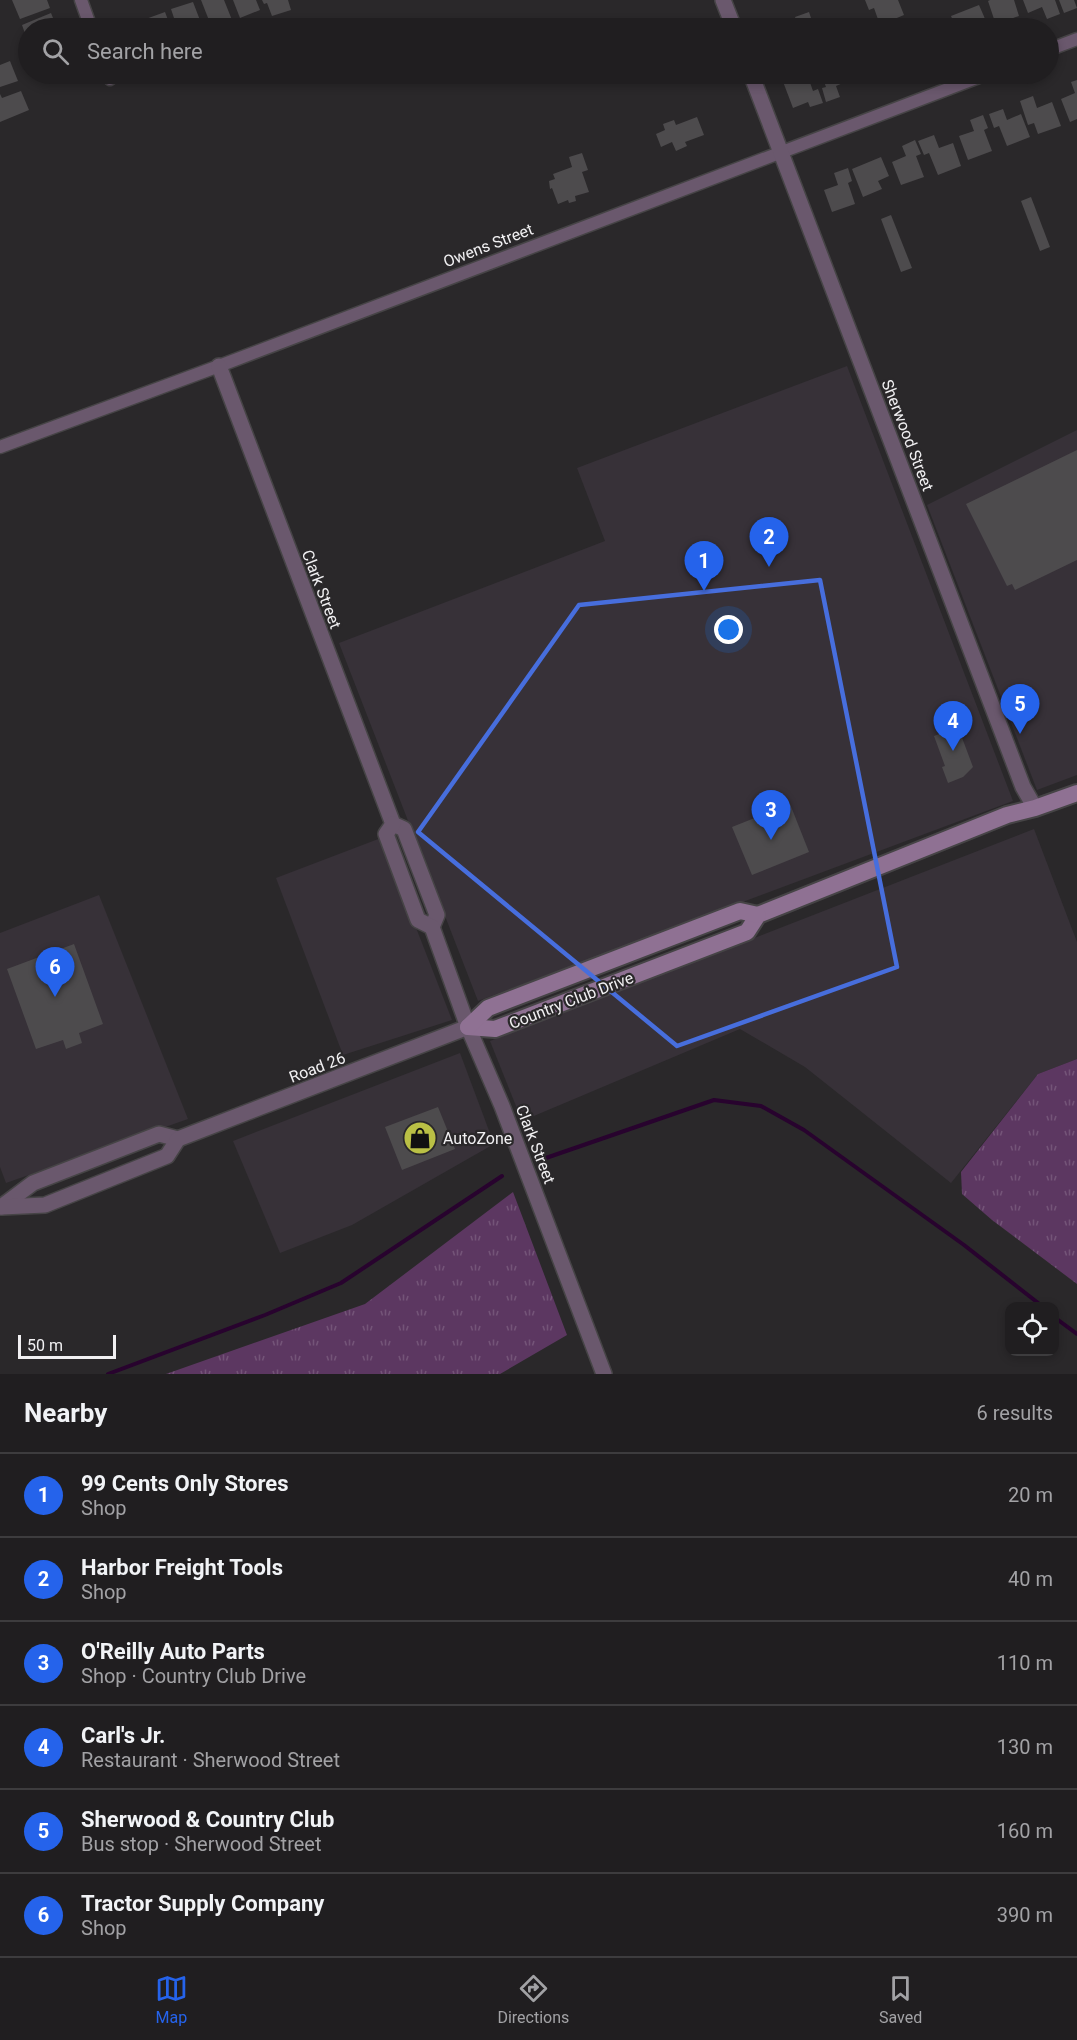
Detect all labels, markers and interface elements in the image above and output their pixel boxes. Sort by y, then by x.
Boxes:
search box [18,18,1059,84]
icon: search [39,35,72,68]
text: Search here [87,39,203,64]
street label: Owens Street [441,220,536,271]
street label: Sherwood Street [878,377,938,494]
pin: 2 [750,518,788,567]
pin: 1 [684,542,724,591]
street label: Clark Street [298,547,345,631]
your location [714,615,743,644]
pin: 5 [1000,684,1040,734]
pin: 4 [934,702,972,751]
pin: 3 [752,790,790,840]
pin: 6 [36,948,74,997]
street label: Country Club Drive [506,968,636,1033]
street label: Road 26 [286,1048,348,1087]
street label: Clark Street [512,1102,559,1186]
shop icon: AutoZone [402,1120,438,1156]
place label: AutoZone [443,1129,512,1148]
map controls [1005,1302,1059,1356]
button: locate [1005,1302,1059,1356]
scale bar [18,1332,116,1360]
text: 50 m [27,1336,63,1355]
text: Nearby [24,1398,107,1428]
text: 6 results [977,1401,1053,1425]
text: 99 Cents Only Stores [81,1471,289,1496]
text: 1 [38,1483,49,1507]
text: 20 m [1008,1483,1053,1507]
text: Shop [81,1496,127,1520]
text: Harbor Freight Tools [81,1555,283,1580]
text: 2 [38,1567,49,1591]
text: 40 m [1008,1567,1053,1591]
text: Shop [81,1580,127,1604]
text: O'Reilly Auto Parts [81,1639,265,1664]
text: 3 [38,1651,49,1675]
text: 110 m [997,1651,1053,1675]
text: Shop · Country Club Drive [81,1664,306,1688]
text: Carl's Jr. [81,1723,165,1748]
text: 4 [38,1735,49,1759]
text: 130 m [997,1735,1053,1759]
text: Restaurant · Sherwood Street [81,1748,340,1772]
text: Sherwood & Country Club [81,1807,334,1832]
text: 5 [38,1819,49,1843]
text: 160 m [997,1819,1053,1843]
text: Bus stop · Sherwood Street [81,1832,322,1856]
text: Tractor Supply Company [81,1891,324,1916]
text: 6 [38,1903,49,1927]
text: 390 m [997,1903,1053,1927]
text: Shop [81,1916,127,1940]
tab: Map [155,1972,188,2027]
tab: Directions [497,1972,569,2027]
tab: Saved [879,1972,922,2027]

